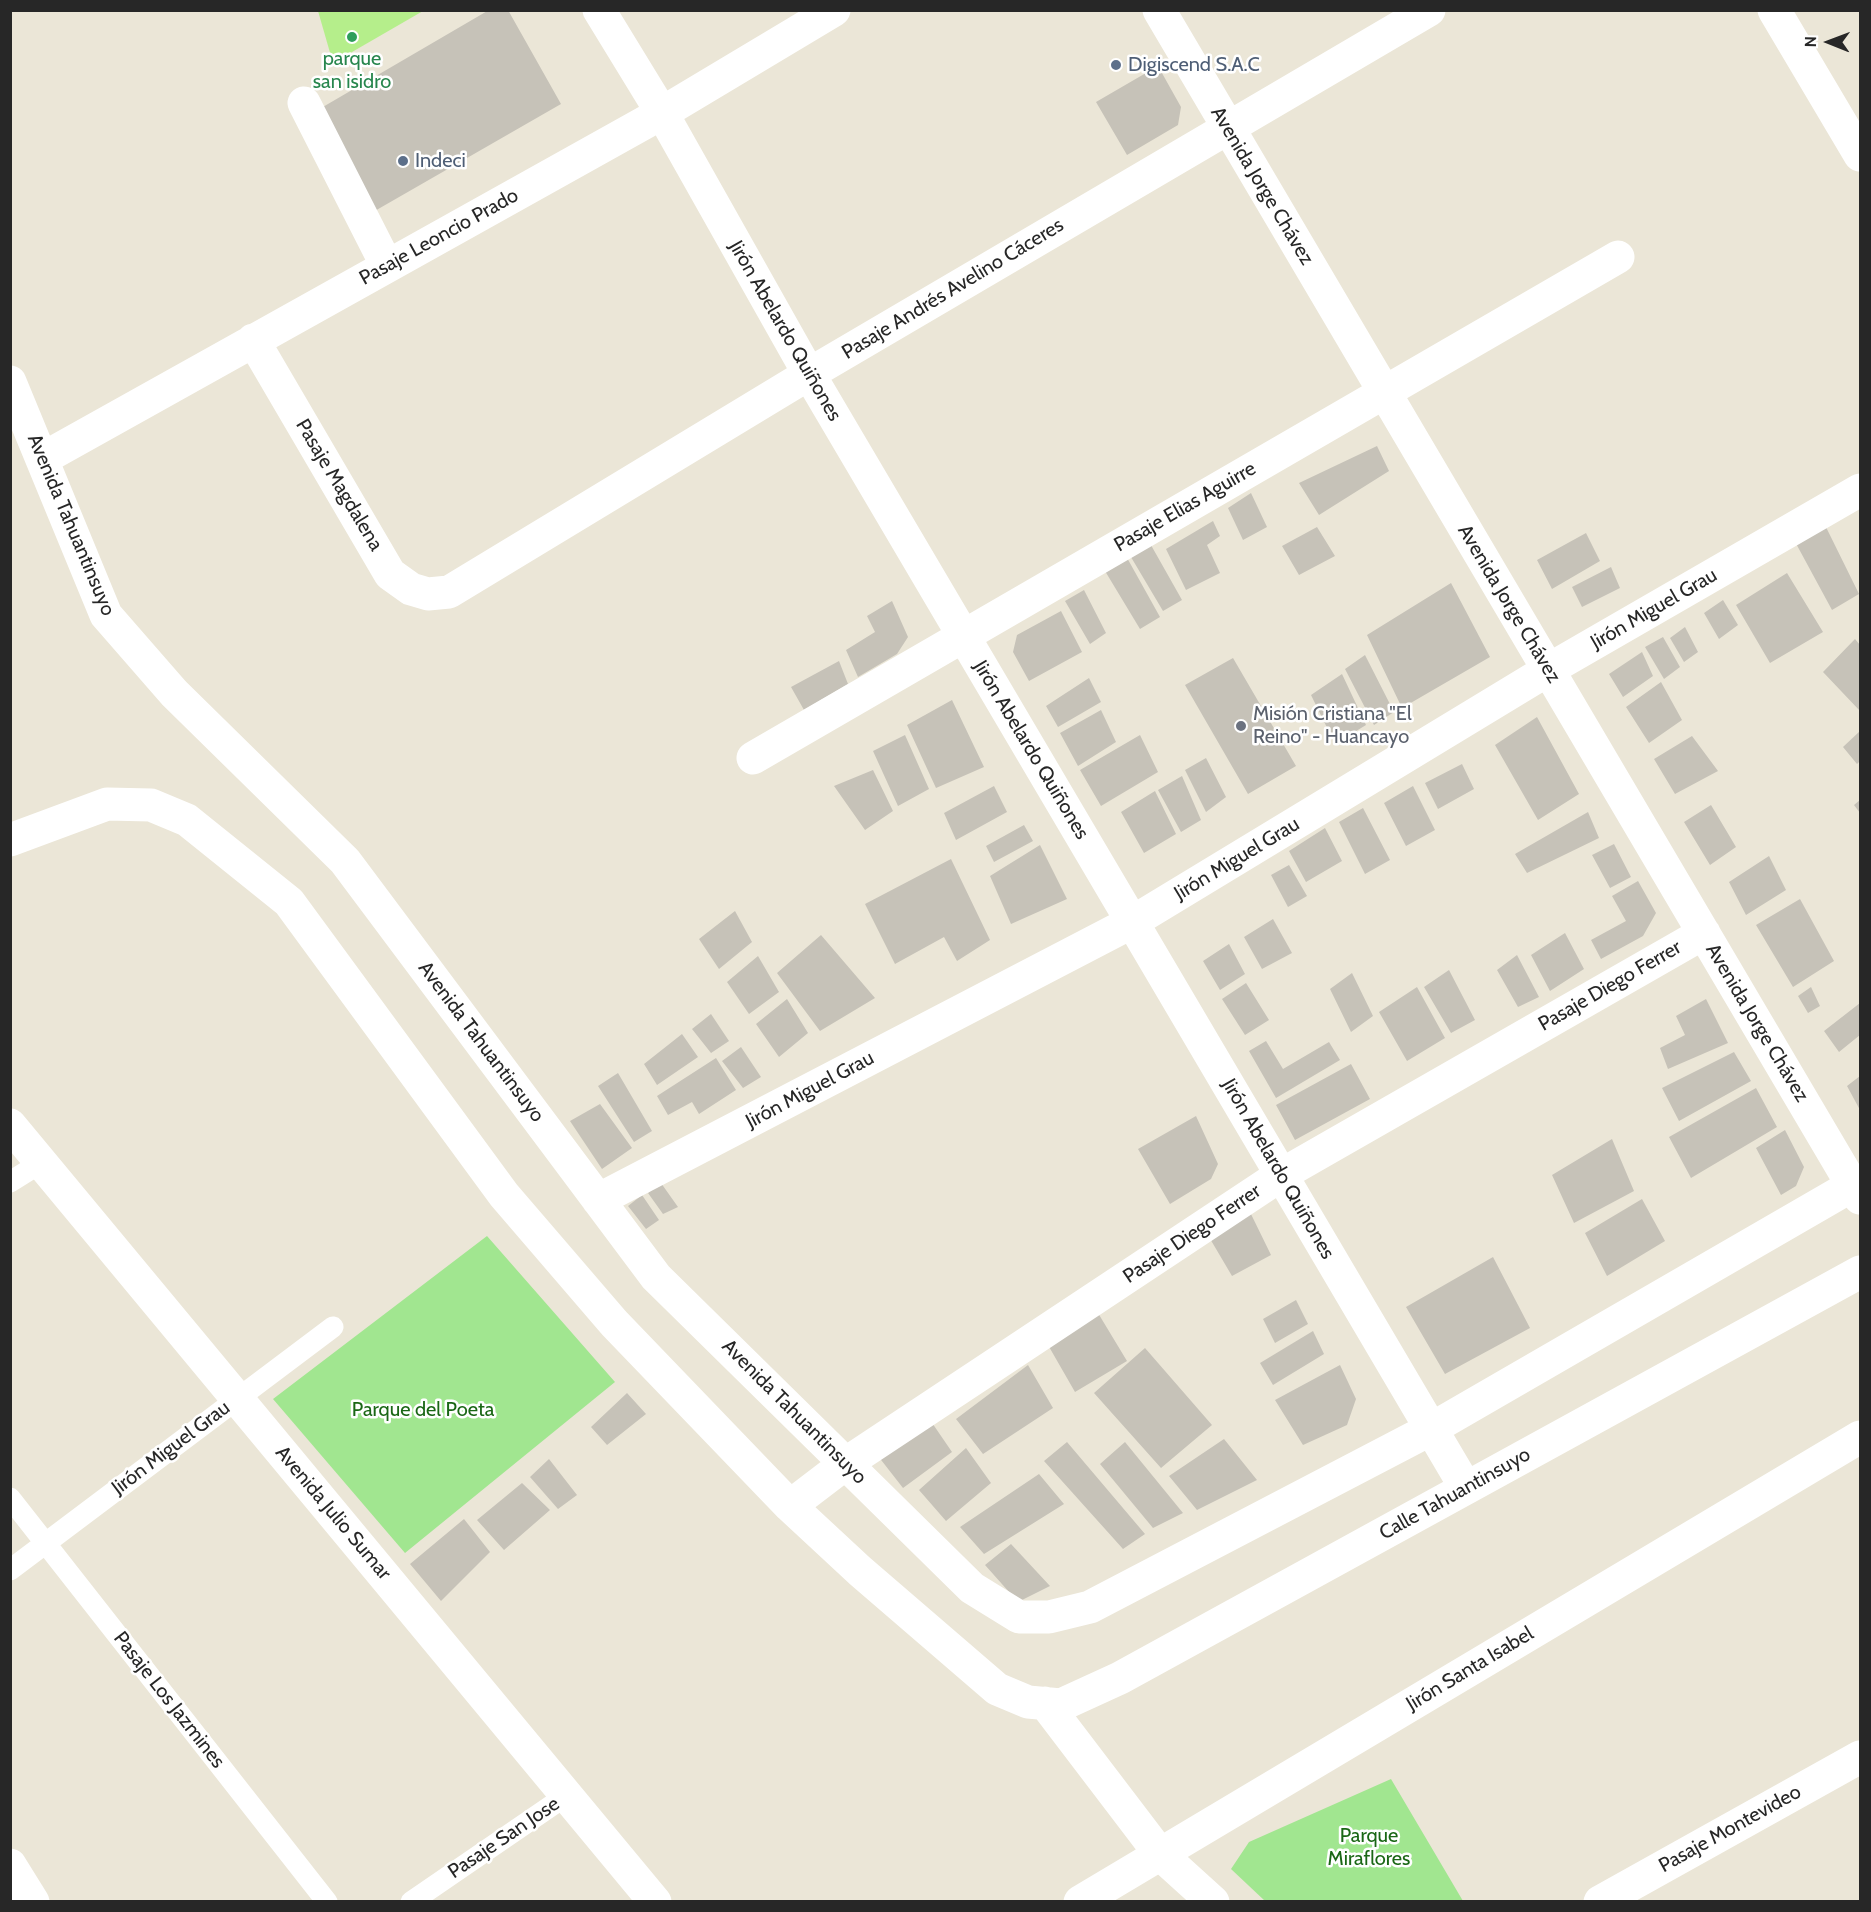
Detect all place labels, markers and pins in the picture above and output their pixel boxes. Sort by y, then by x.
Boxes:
marker: parque san isidro [345,30,359,44]
place label: parque san isidro [313,47,391,94]
place label: Digiscend S.A.C [1128,53,1260,77]
marker: Digiscend S.A.C [1109,58,1123,72]
place label: Indeci [415,149,466,173]
marker: Indeci [396,154,410,168]
place label: Misión Cristiana "El Reino" - Huancayo [1253,702,1412,749]
marker: Misión Cristiana "El Reino" - Huancayo [1234,719,1248,733]

